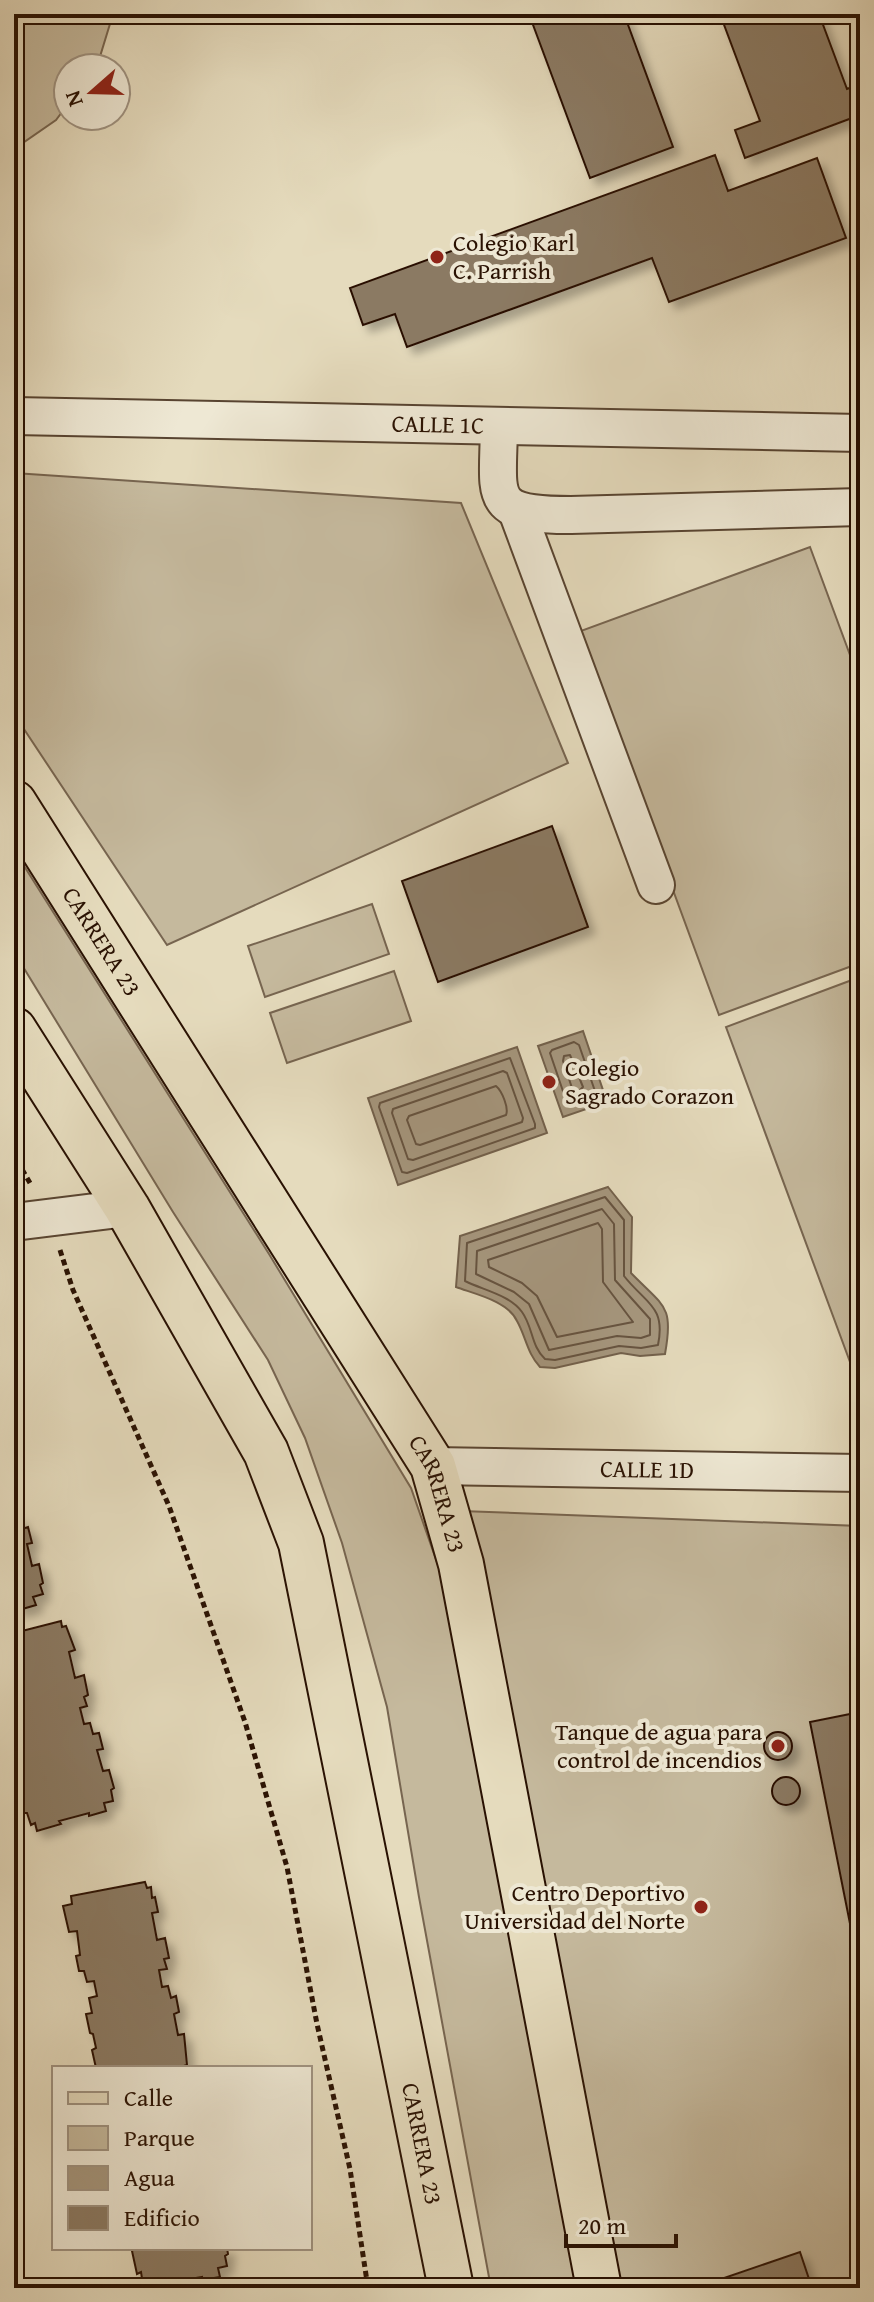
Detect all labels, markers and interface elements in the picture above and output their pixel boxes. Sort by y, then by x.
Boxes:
north arrow [52,52,132,132]
text: N [56,86,91,111]
place label: Colegio Karl C. Parrish [453,225,575,288]
marker: Colegio Karl C. Parrish [428,248,446,266]
street label: CALLE 1C [391,406,484,442]
street label: CARRERA 23 [54,880,150,1003]
place label: Colegio Sagrado Corazon [565,1050,734,1113]
marker: Colegio Sagrado Corazon [540,1073,558,1091]
street label: CARRERA 23 [400,1428,475,1557]
street label: CALLE 1D [600,1451,694,1487]
place label: Tanque de agua para control de incendios [555,1714,763,1777]
marker: Tanque de agua para control de incendios [769,1737,787,1755]
place label: Centro Deportivo Universidad del Norte [464,1875,685,1938]
marker: Centro Deportivo Universidad del Norte [692,1898,710,1916]
legend [52,2066,312,2250]
text: Calle [124,2080,173,2115]
street label: CARRERA 23 [393,2080,452,2208]
text: Parque [124,2120,195,2155]
text: Agua [124,2160,175,2195]
scale bar [566,2198,676,2248]
text: Edificio [124,2200,200,2235]
text: 20 m [578,2208,626,2243]

